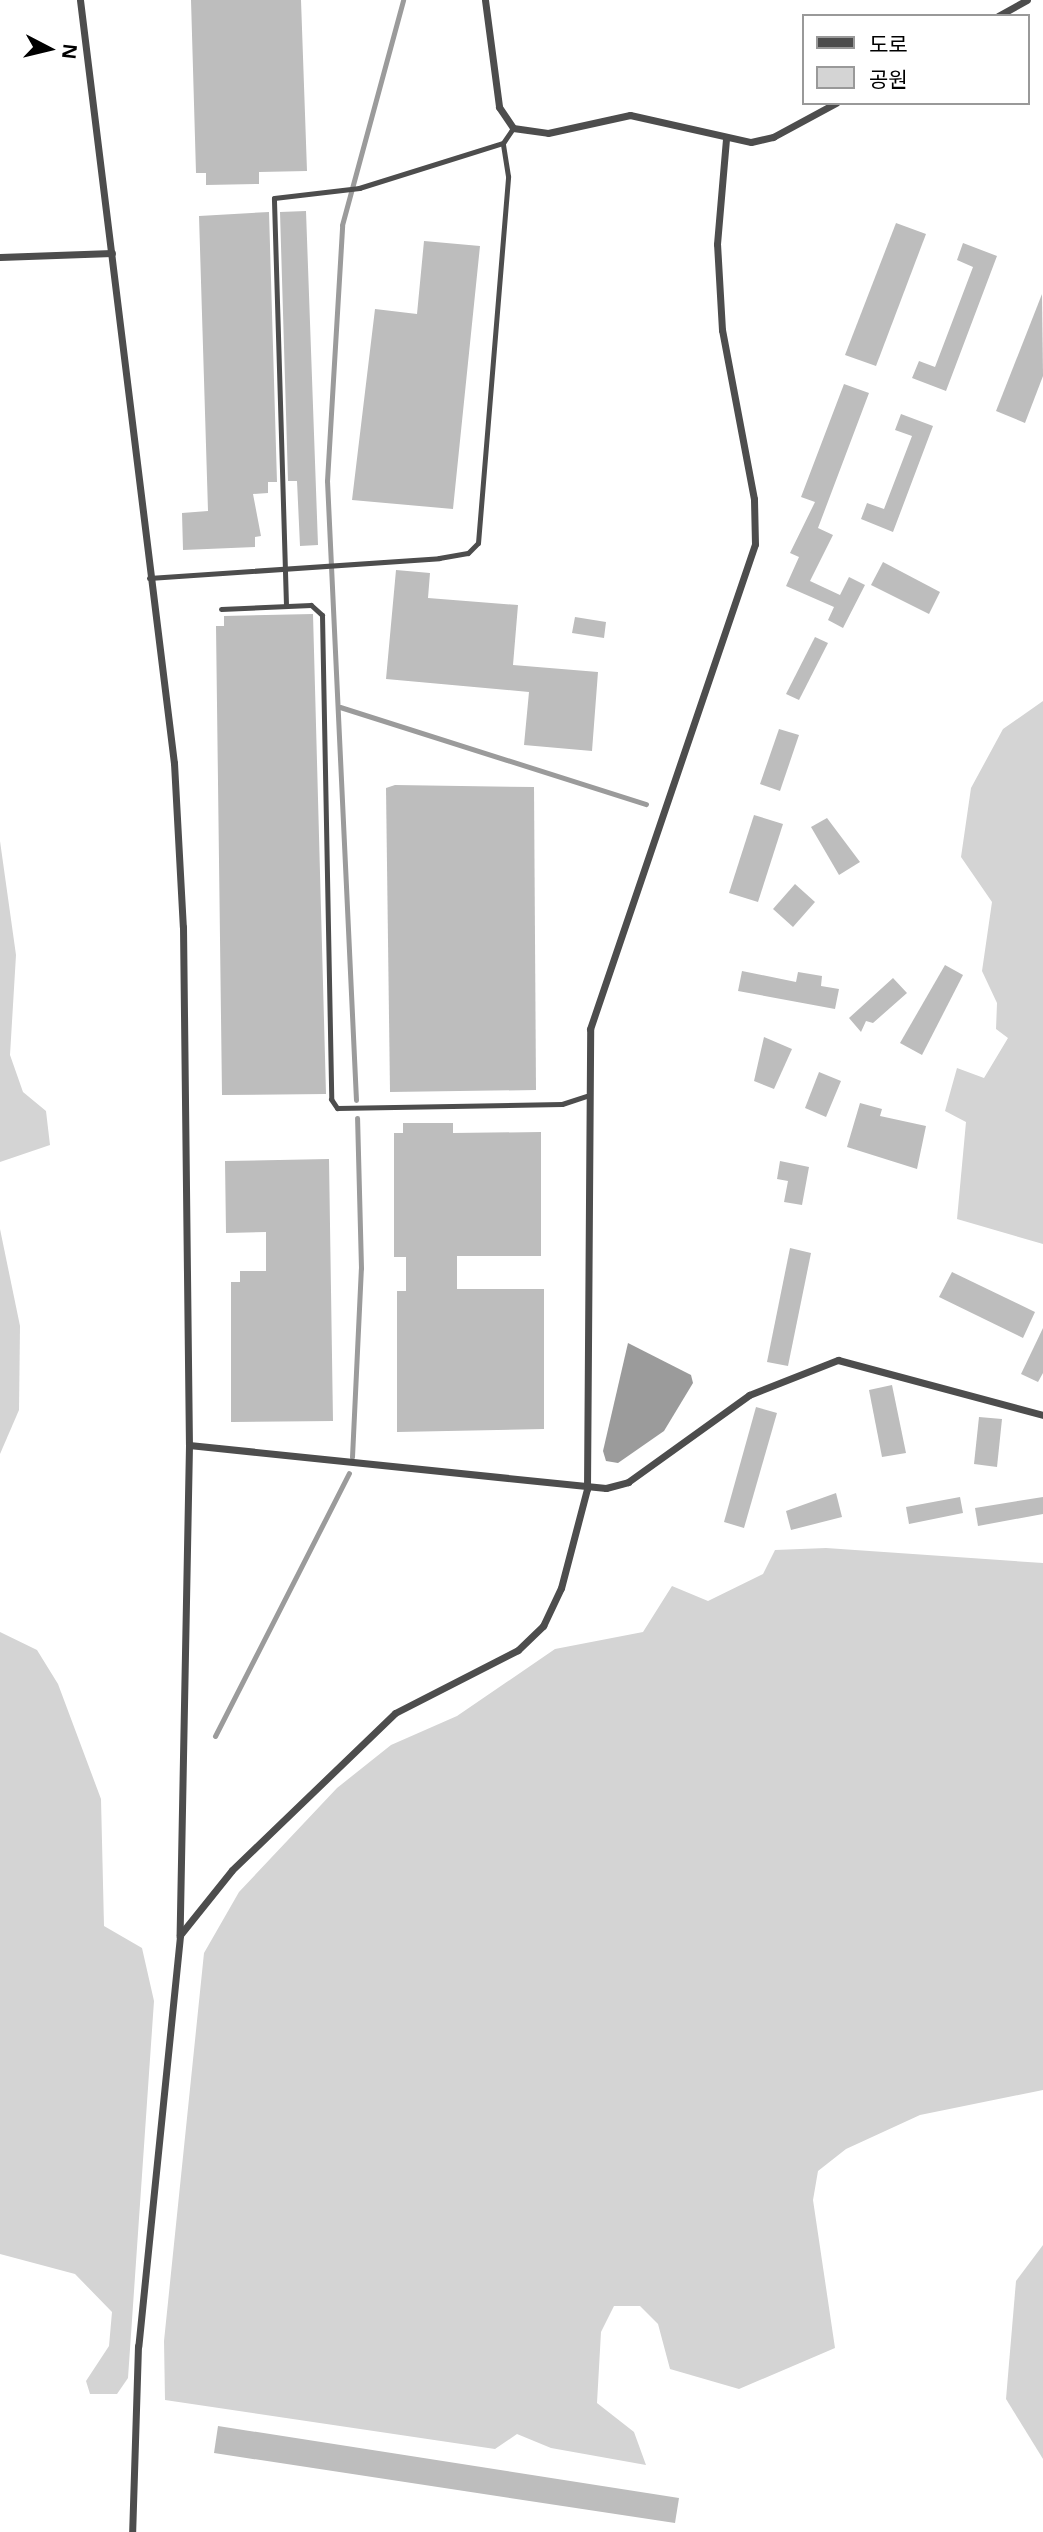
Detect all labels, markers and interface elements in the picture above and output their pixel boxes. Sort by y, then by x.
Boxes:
north arrow [14,14,84,84]
legend [802,14,1029,105]
text: 도로 [869,30,908,58]
text: N [56,42,84,61]
text: 공원 [869,65,908,93]

